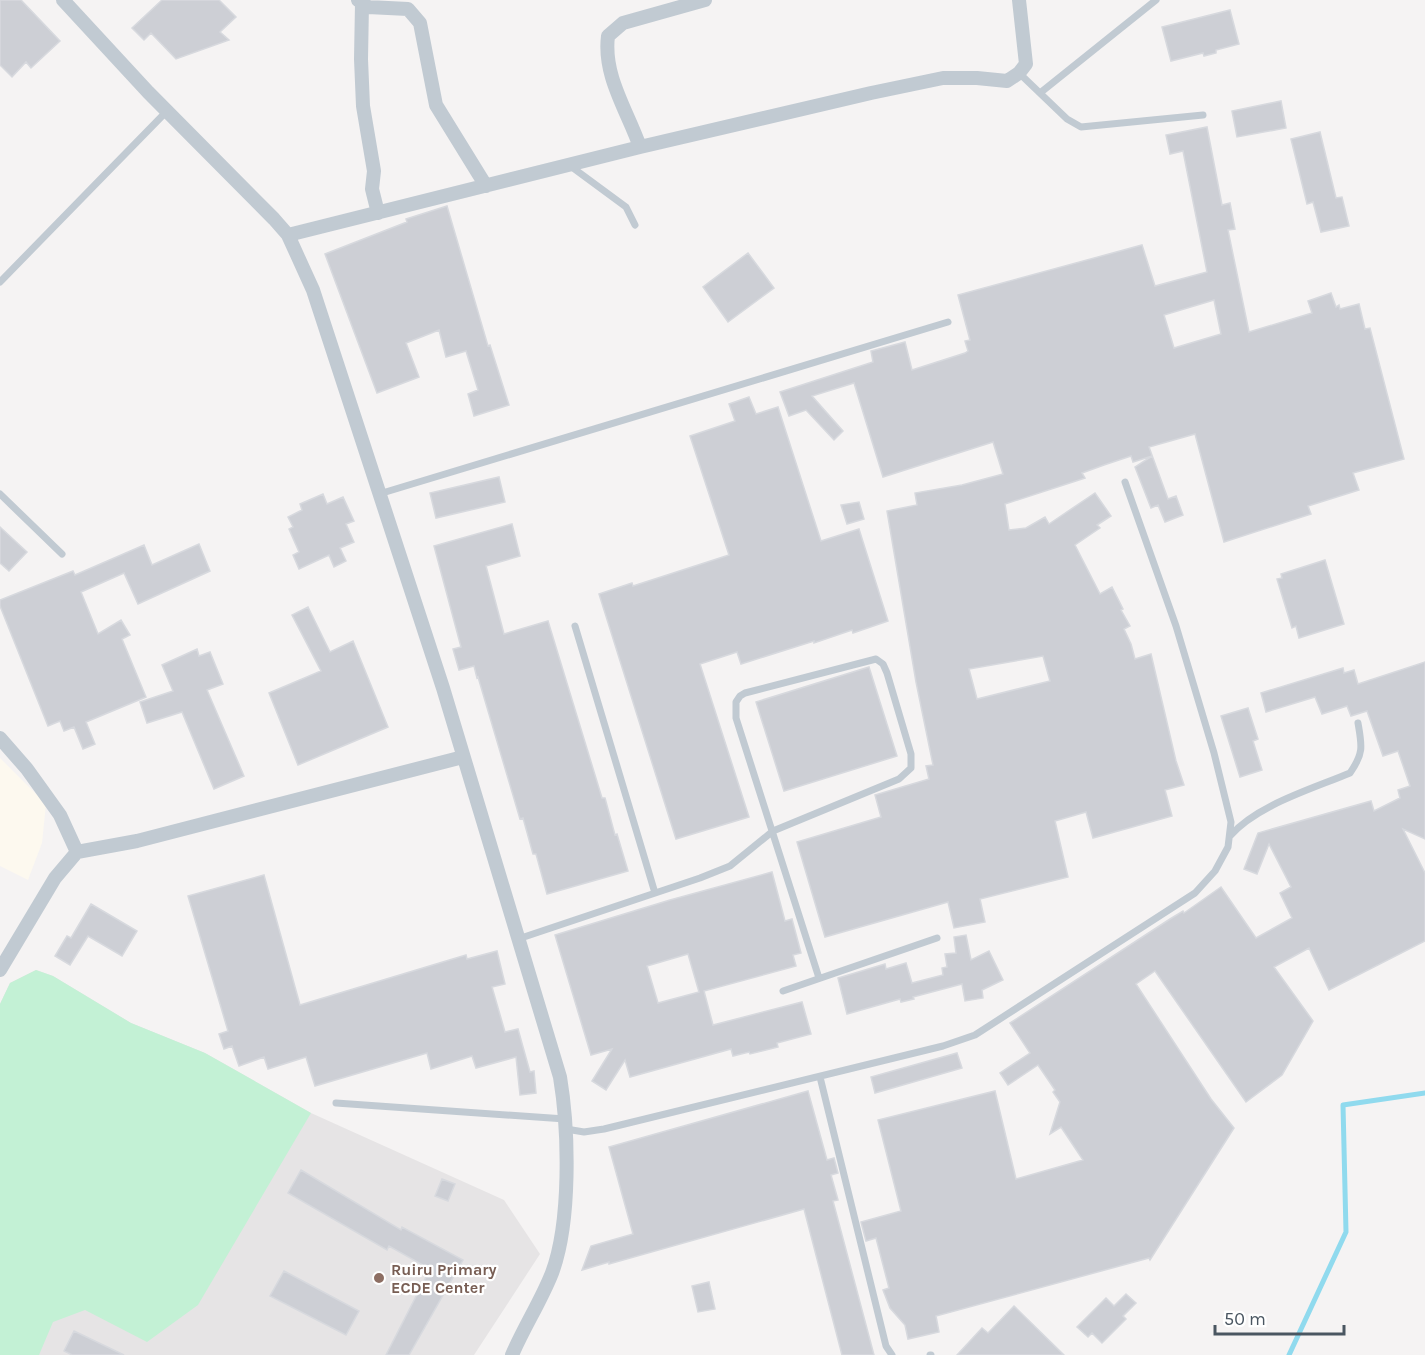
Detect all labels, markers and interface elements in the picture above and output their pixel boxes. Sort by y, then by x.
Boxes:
place label: Ruiru Primary ECDE Center [391,1260,497,1297]
marker: Ruiru Primary ECDE Center [372,1271,386,1285]
scale bar [1215,1298,1344,1336]
text: 50 m [1224,1308,1266,1330]

